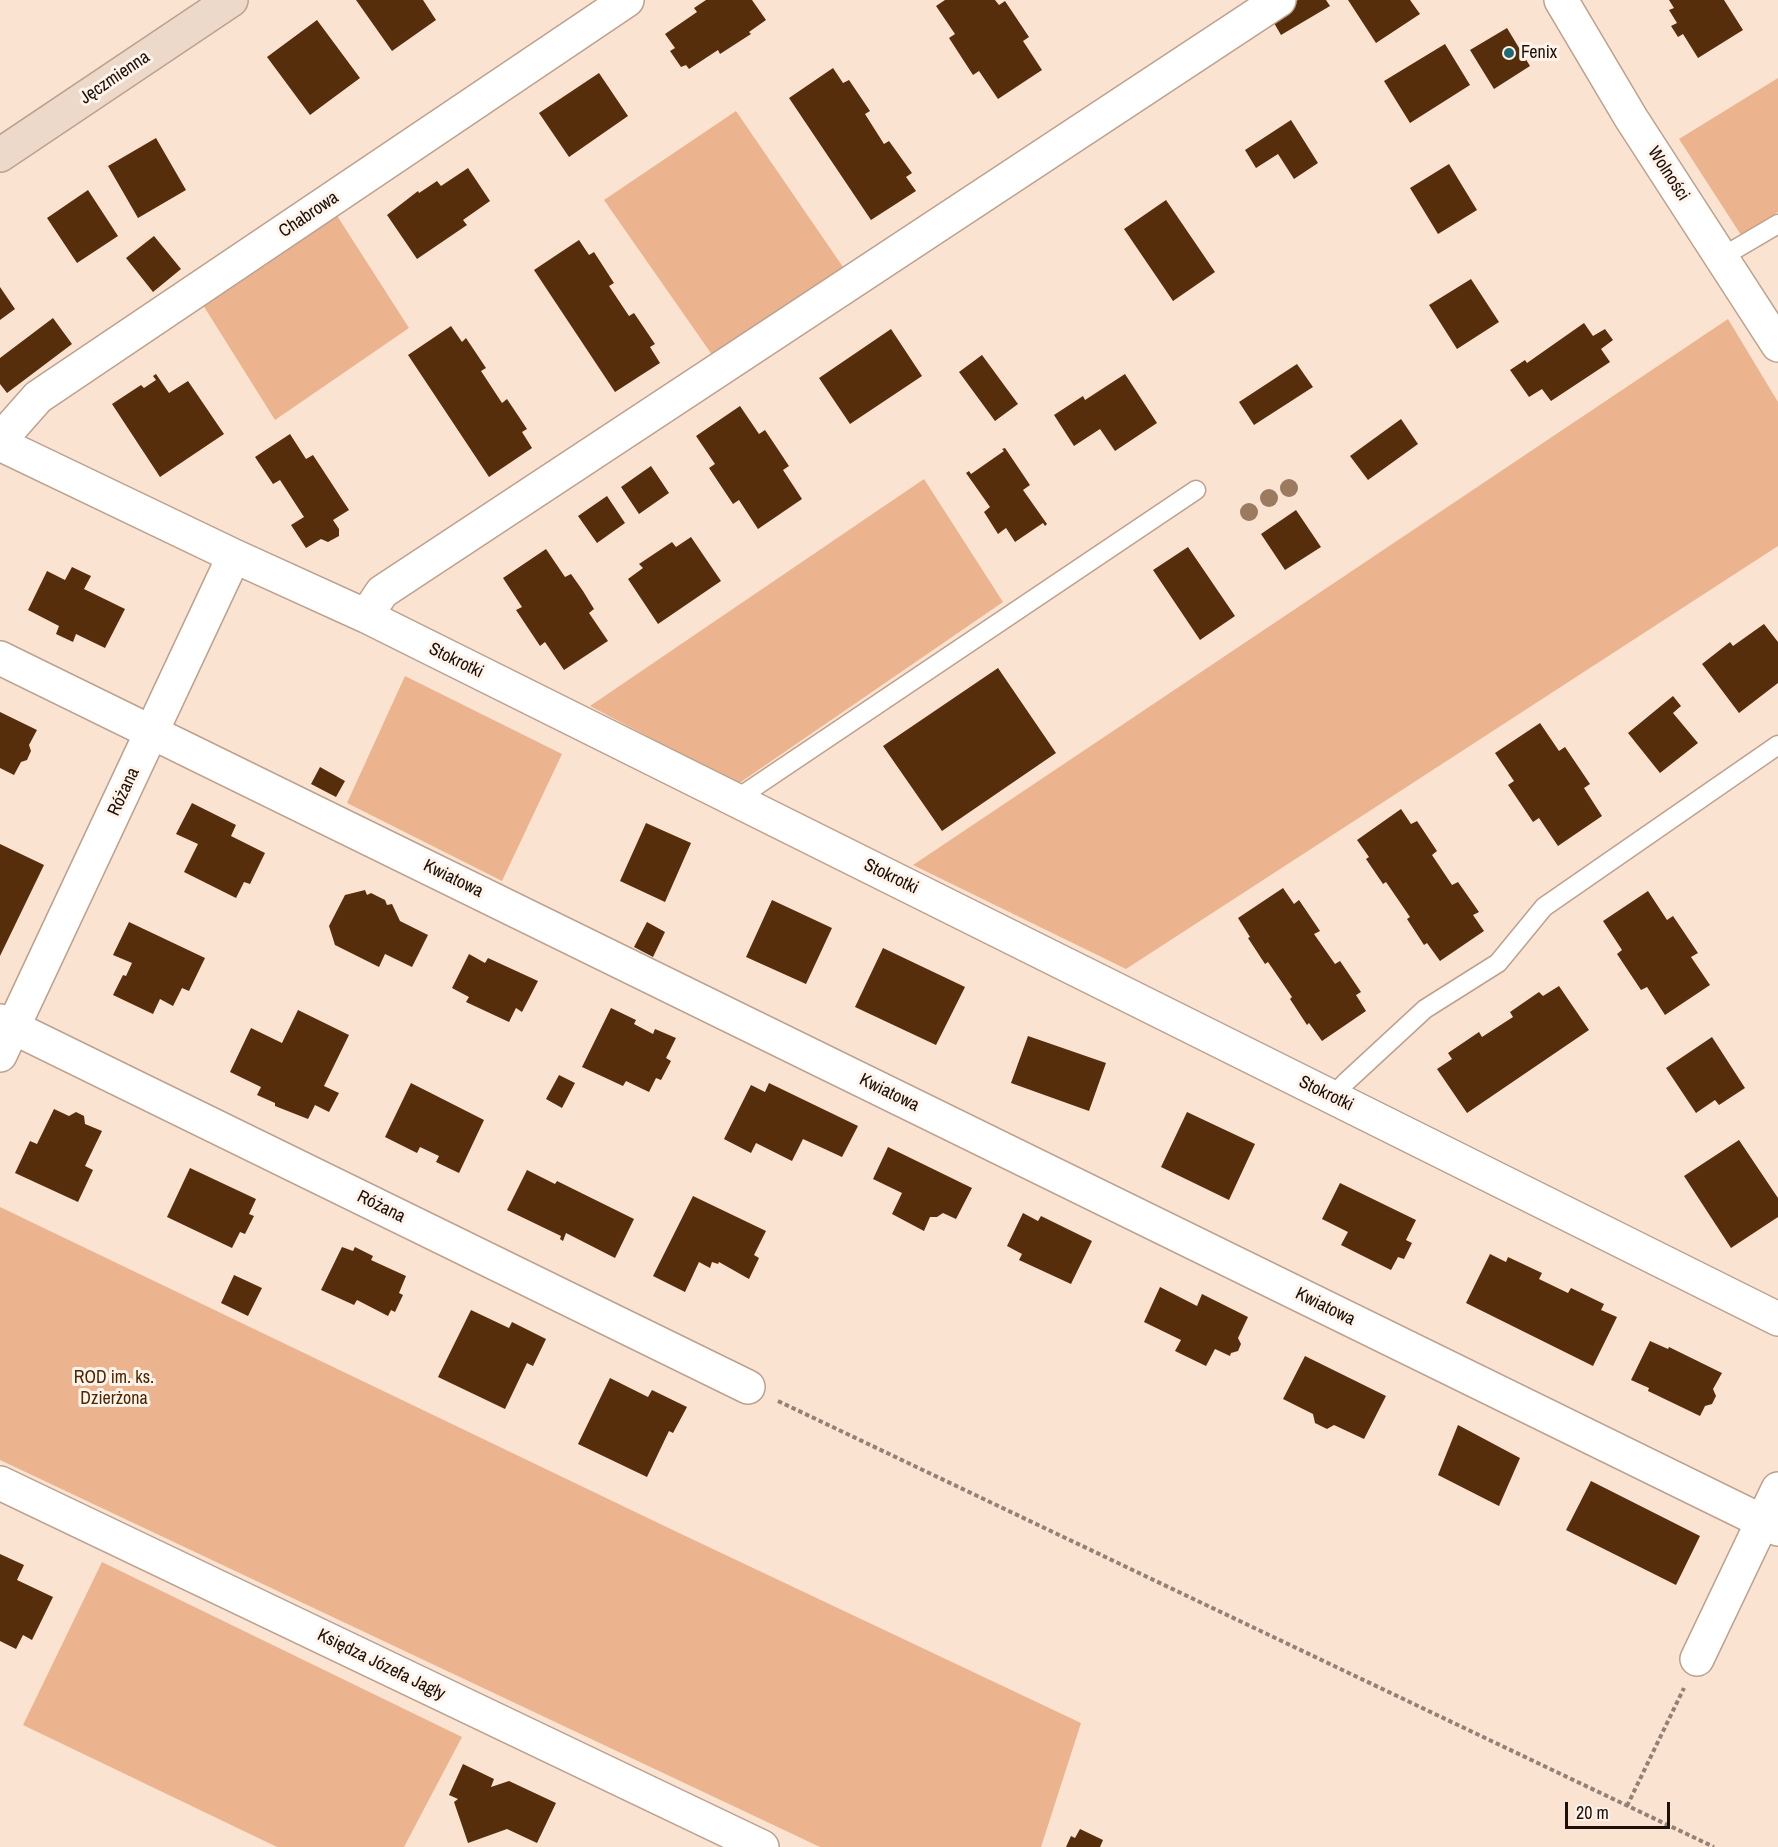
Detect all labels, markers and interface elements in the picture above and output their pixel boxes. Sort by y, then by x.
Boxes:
place label: Fenix [1521,42,1557,64]
marker: Fenix [1502,46,1516,60]
street label: Jęczmienna [76,47,154,109]
street label: Wolności [1642,143,1694,205]
street label: Chabrowa [275,187,343,243]
street label: Stokrotki [425,639,487,683]
street label: Różana [103,764,145,820]
street label: Kwiatowa [420,855,486,903]
street label: Stokrotki [860,855,922,899]
street label: Kwiatowa [856,1069,922,1117]
street label: Stokrotki [1295,1072,1357,1116]
street label: Różana [353,1186,409,1228]
street label: Kwiatowa [1292,1283,1358,1331]
park label: ROD im. ks. Dzierżona [74,1367,154,1410]
street label: Księdza Józefa Jagły [314,1625,448,1705]
scale bar [1568,1790,1673,1828]
text: 20 m [1576,1800,1609,1825]

